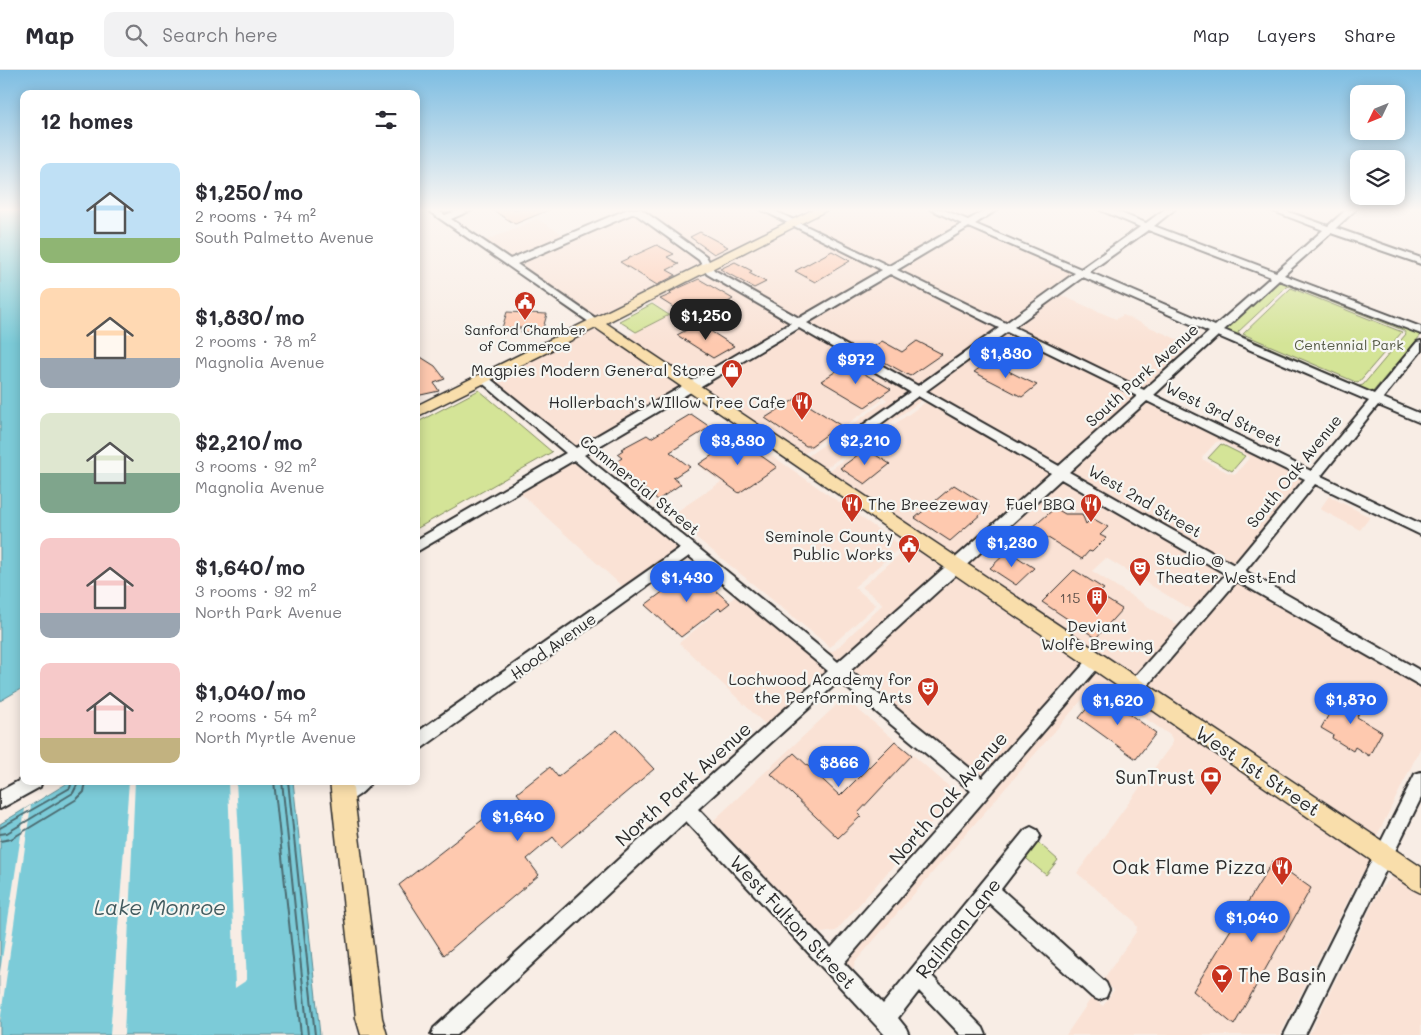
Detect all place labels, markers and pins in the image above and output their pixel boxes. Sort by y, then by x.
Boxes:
public building icon: Sanford Chamber of Commerce [513,290,537,321]
pin: $1,250 [665,298,747,341]
place label: Sanford Chamber of Commerce [465,320,585,355]
pin: $1,830 [965,336,1047,379]
pin: $972 [826,342,886,385]
shop icon: Magpies Modern General Store [720,358,744,389]
place label: Magpies Modern General Store [471,359,716,380]
restaurant icon: Hollerbach's WIllow Tree Cafe [790,390,814,421]
place label: Hollerbach's WIllow Tree Cafe [549,391,786,412]
pin: $3,830 [697,424,779,466]
pin: $2,210 [824,424,906,466]
restaurant icon: The Breezeway [840,492,864,523]
restaurant icon: Fuel BBQ [1079,492,1103,523]
place label: The Breezeway [868,493,988,514]
place label: Fuel BBQ [1006,493,1075,514]
place label: Seminole County Public Works [765,525,893,564]
pin: $1,230 [971,526,1053,568]
public building icon: Seminole County Public Works [897,533,921,564]
place label: Studio @ Theater West End [1156,548,1296,587]
theatre icon: Studio @ Theater West End [1128,556,1152,587]
pin: $1,430 [646,560,728,603]
building icon: Deviant Wolfe Brewing [1085,585,1109,616]
place label: Deviant Wolfe Brewing [1041,615,1153,654]
place label: Lochwood Academy for the Performing Arts [729,668,912,707]
theatre icon: Lochwood Academy for the Performing Arts [916,676,940,707]
pin: $1,870 [1310,682,1392,725]
pin: $1,620 [1077,684,1159,726]
pin: $866 [809,746,869,788]
place label: SunTrust [1115,764,1195,789]
bank icon: SunTrust [1199,765,1223,796]
pin: $1,640 [477,800,559,842]
place label: Oak Flame Pizza [1112,854,1266,879]
restaurant icon: Oak Flame Pizza [1270,855,1294,886]
pin: $1,040 [1211,900,1293,943]
place label: The Basin [1238,962,1326,987]
bar icon: The Basin [1210,963,1234,994]

